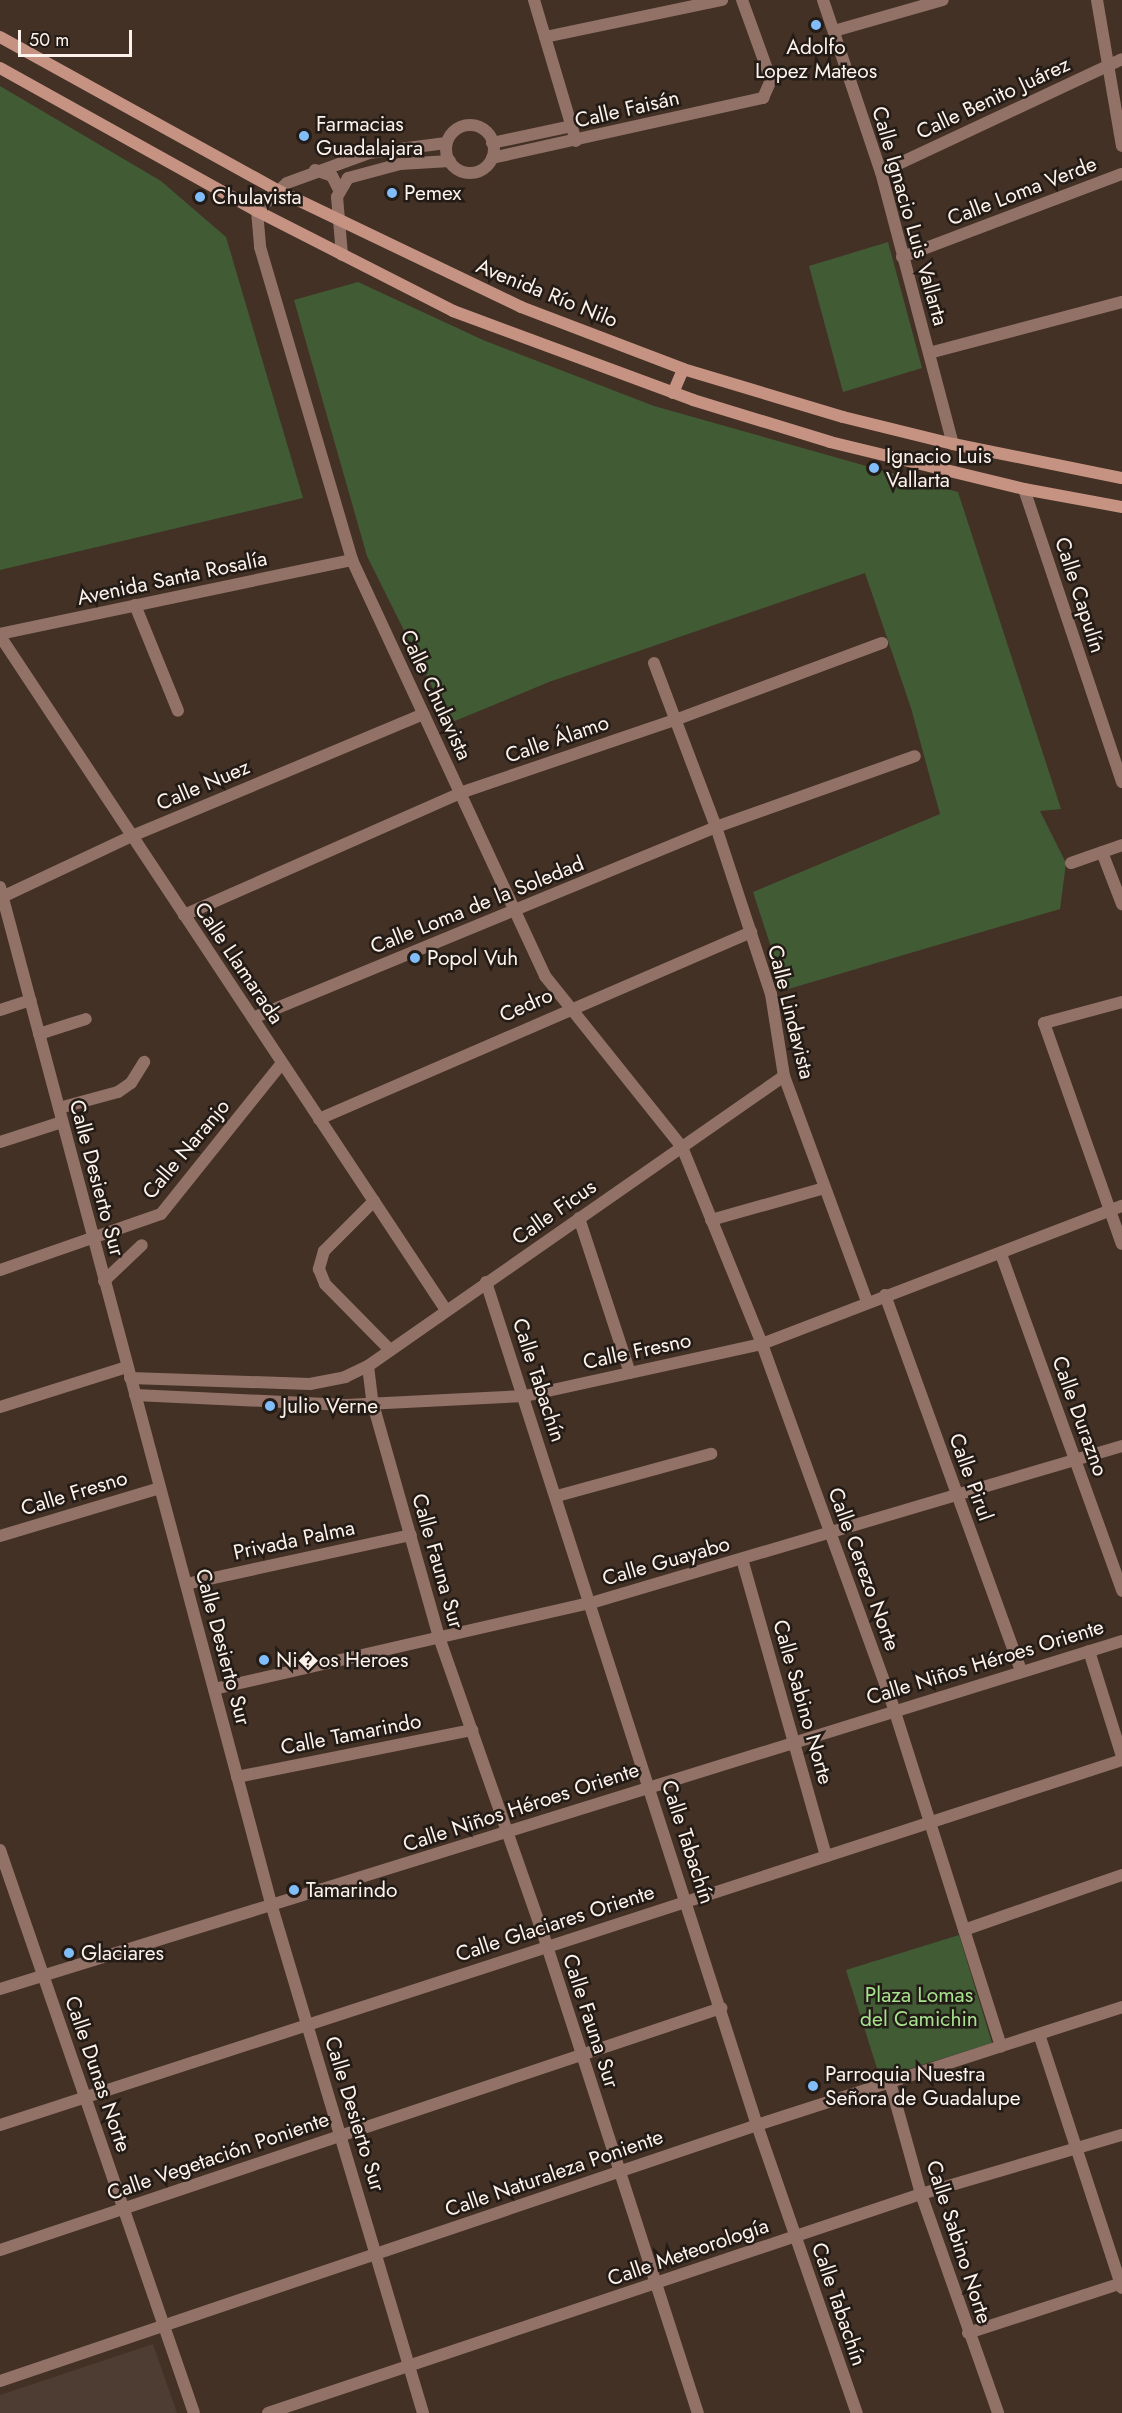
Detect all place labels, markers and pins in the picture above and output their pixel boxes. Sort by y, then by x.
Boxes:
marker: Adolfo Lopez Mateos [809,18,823,32]
place label: Adolfo Lopez Mateos [755,34,877,84]
place label: Farmacias Guadalajara [316,111,423,161]
marker: Farmacias Guadalajara [297,129,311,143]
place label: Pemex [404,180,461,206]
place label: Chulavista [212,184,302,210]
marker: Pemex [385,186,399,200]
marker: Chulavista [193,190,207,204]
place label: Ignacio Luis Vallarta [886,443,991,493]
marker: Ignacio Luis Vallarta [867,461,881,475]
place label: Popol Vuh [427,945,518,971]
marker: Popol Vuh [408,951,422,965]
place label: Julio Verne [282,1393,378,1419]
marker: Julio Verne [263,1399,277,1413]
place label: Ni�os Heroes [276,1647,408,1673]
marker: Ni�os Heroes [257,1653,271,1667]
place label: Tamarindo [306,1877,397,1903]
marker: Tamarindo [287,1883,301,1897]
place label: Glaciares [81,1940,164,1966]
marker: Glaciares [62,1946,76,1960]
place label: Parroquia Nuestra Señora de Guadalupe [825,2061,1021,2111]
marker: Parroquia Nuestra Señora de Guadalupe [806,2079,820,2093]

